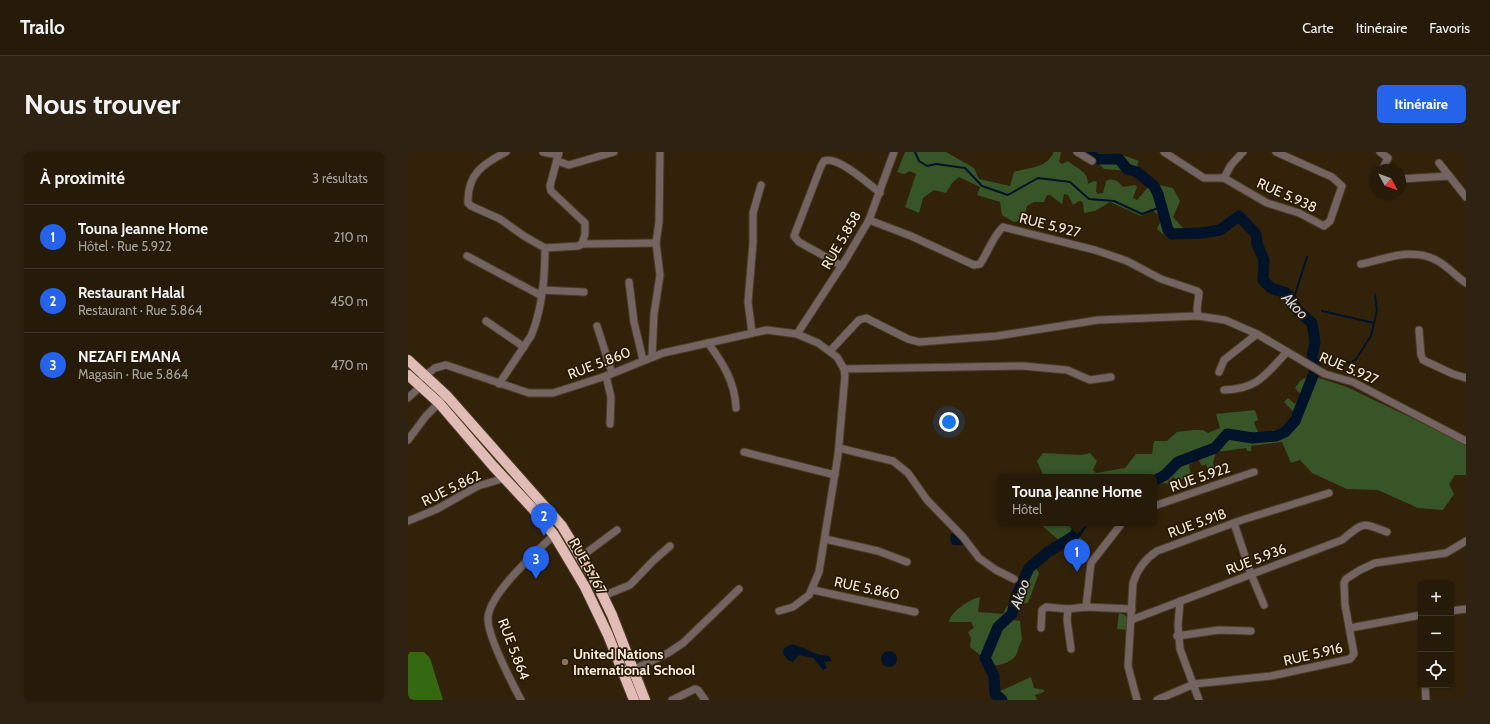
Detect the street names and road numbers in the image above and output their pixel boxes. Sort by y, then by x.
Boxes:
street label: RUE 5.938 [1254,174,1320,216]
street label: RUE 5.858 [817,208,865,272]
street label: RUE 5.927 [1018,209,1082,241]
street label: RUE 5.860 [565,343,633,383]
street label: RUE 5.927 [1317,348,1381,388]
street label: RUE 5.922 [1167,458,1233,496]
street label: RUE 5.862 [418,466,484,510]
street label: RUE 5.918 [1165,504,1229,542]
street label: RUE 5.767 [565,535,611,597]
street label: RUE 5.936 [1223,539,1289,579]
street label: RUE 5.860 [833,572,901,604]
street label: RUE 5.864 [494,616,534,682]
street label: RUE 5.916 [1282,638,1345,670]

